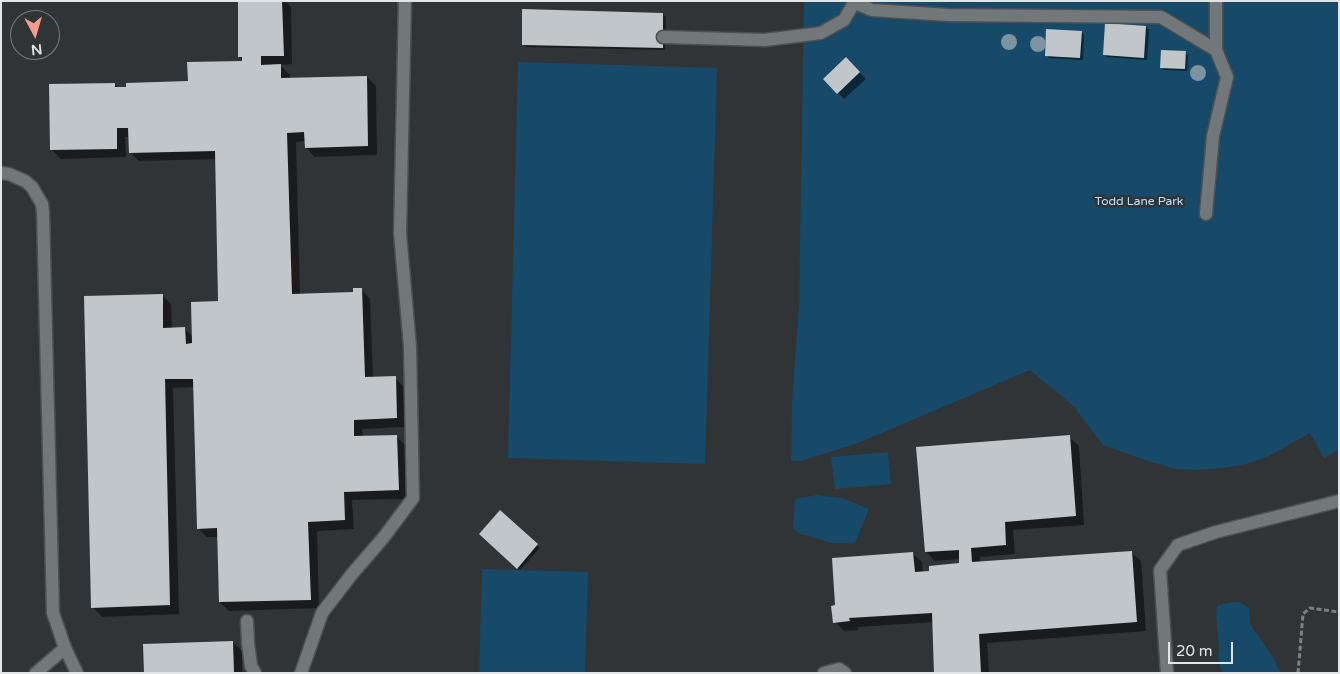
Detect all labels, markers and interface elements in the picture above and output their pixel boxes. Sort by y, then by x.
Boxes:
north arrow [10,10,60,60]
text: N [30,40,43,58]
park label: Todd Lane Park [1095,195,1183,209]
scale bar [1170,632,1235,664]
text: 20 m [1176,642,1213,660]

